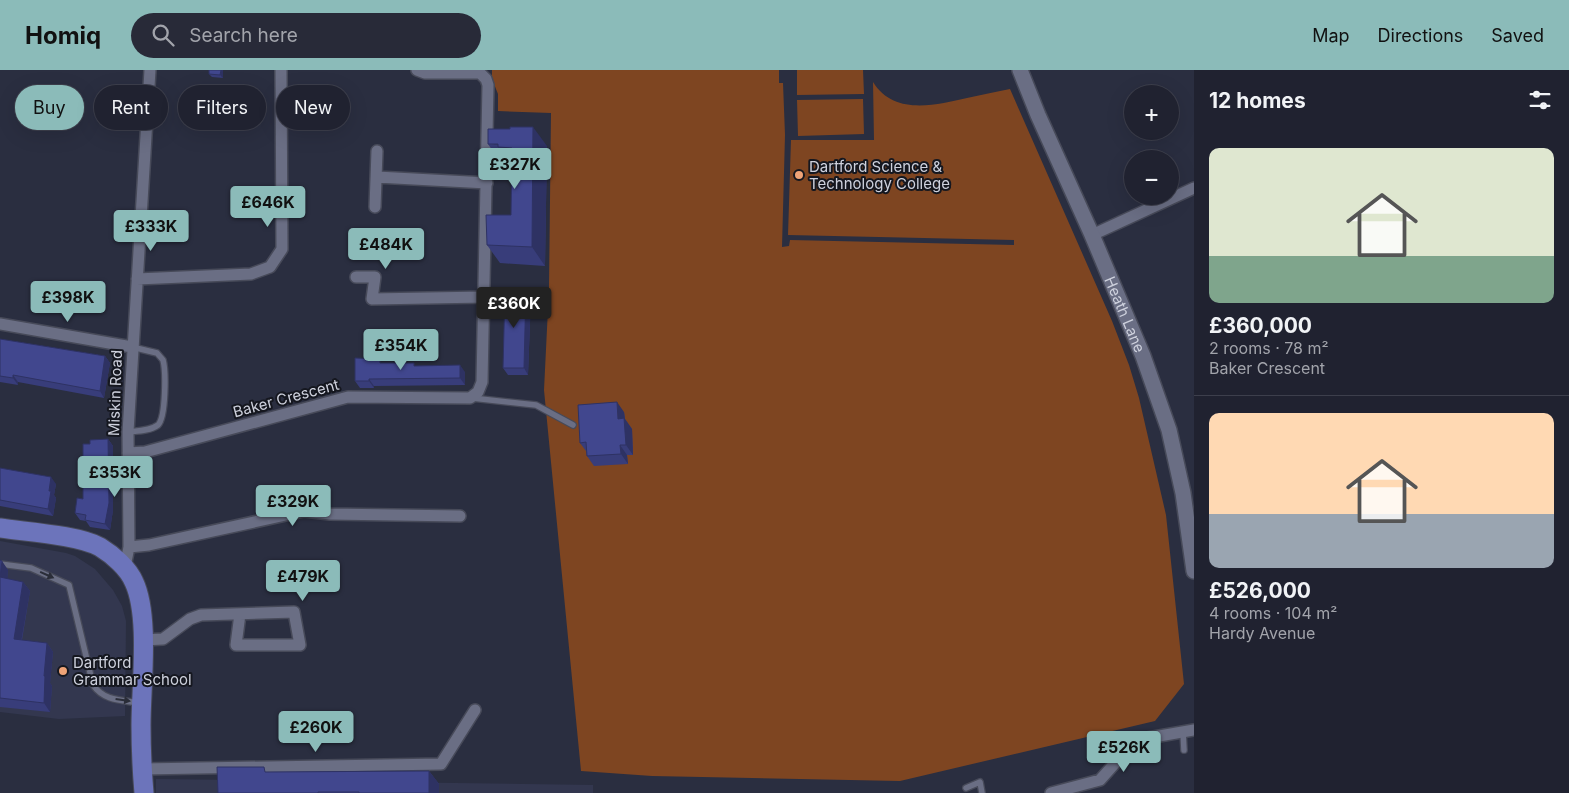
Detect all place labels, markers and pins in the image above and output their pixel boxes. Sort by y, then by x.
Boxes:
pin: £327K [480,148,550,190]
place label: Dartford Science & Technology College [809,157,950,193]
marker: Dartford Science & Technology College [793,169,805,181]
pin: £646K [233,186,303,228]
pin: £333K [116,210,186,252]
pin: £484K [351,228,421,270]
pin: £398K [33,280,103,323]
pin: £360K [479,286,549,329]
pin: £354K [366,328,436,371]
pin: £353K [80,456,150,498]
pin: £329K [258,484,328,527]
pin: £479K [268,560,338,602]
place label: Dartford Grammar School [73,653,192,689]
marker: Dartford Grammar School [57,665,69,677]
pin: £260K [281,710,351,753]
pin: £526K [1089,730,1159,773]

